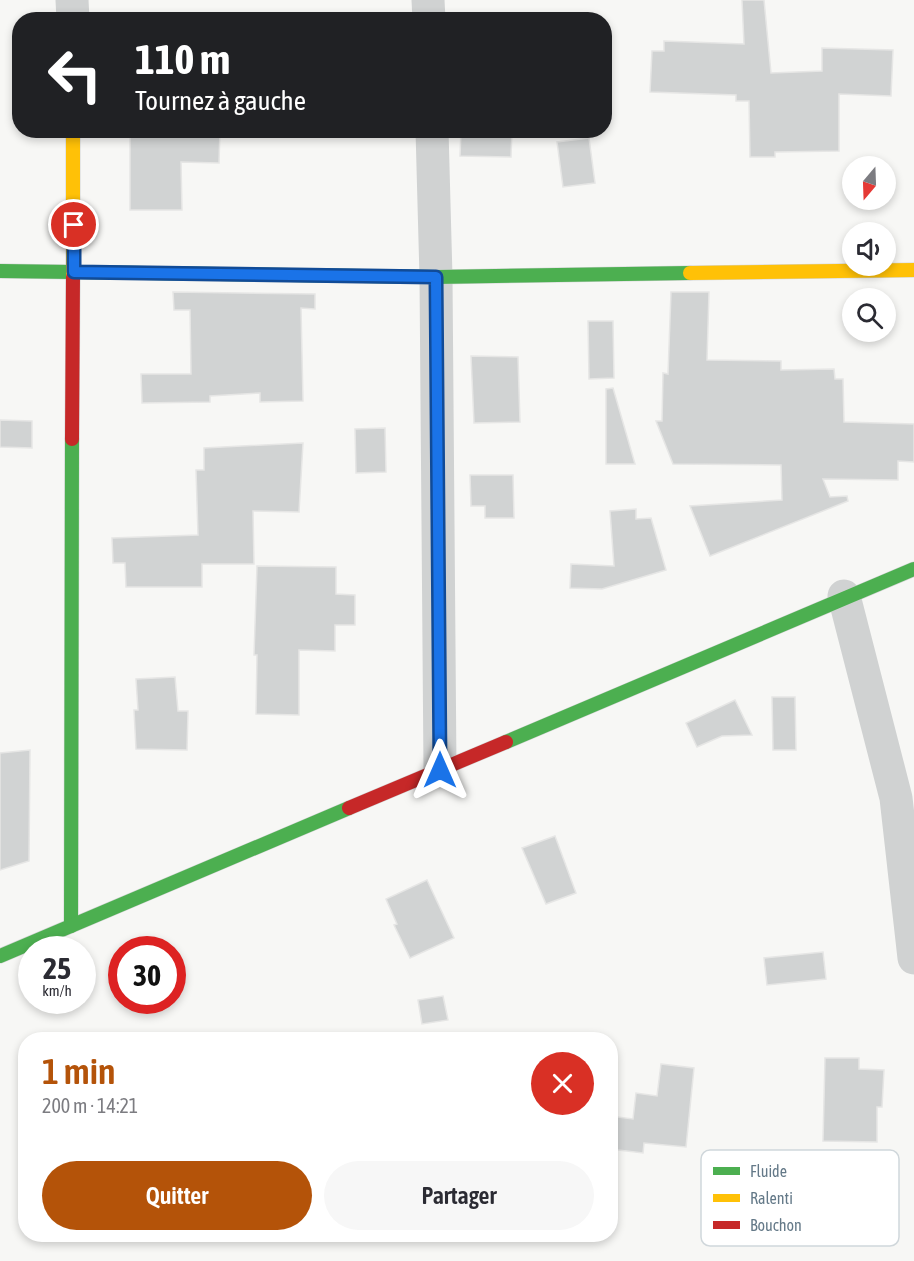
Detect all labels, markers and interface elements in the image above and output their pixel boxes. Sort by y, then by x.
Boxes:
text: 110 m [135,35,230,83]
icon: left [36,36,114,114]
text: Tournez à gauche [135,85,306,116]
north arrow [842,156,896,210]
map controls [842,156,896,342]
pin [48,199,99,250]
icon: arrive [57,208,90,241]
button: sound [842,222,896,276]
button: search [842,288,896,342]
position arrow [408,738,472,802]
speed limit sign: 30 [108,936,186,1014]
text: 25 [43,951,71,985]
text: km/h [42,982,72,999]
text: 1 min [42,1050,116,1092]
button: close [531,1052,594,1115]
text: 200 m · 14:21 [42,1094,138,1117]
legend [701,1150,899,1246]
button: Quitter [42,1161,312,1230]
button: Partager [324,1161,594,1230]
text: Fluide [750,1162,787,1180]
text: Ralenti [750,1189,793,1207]
text: Bouchon [750,1216,802,1234]

